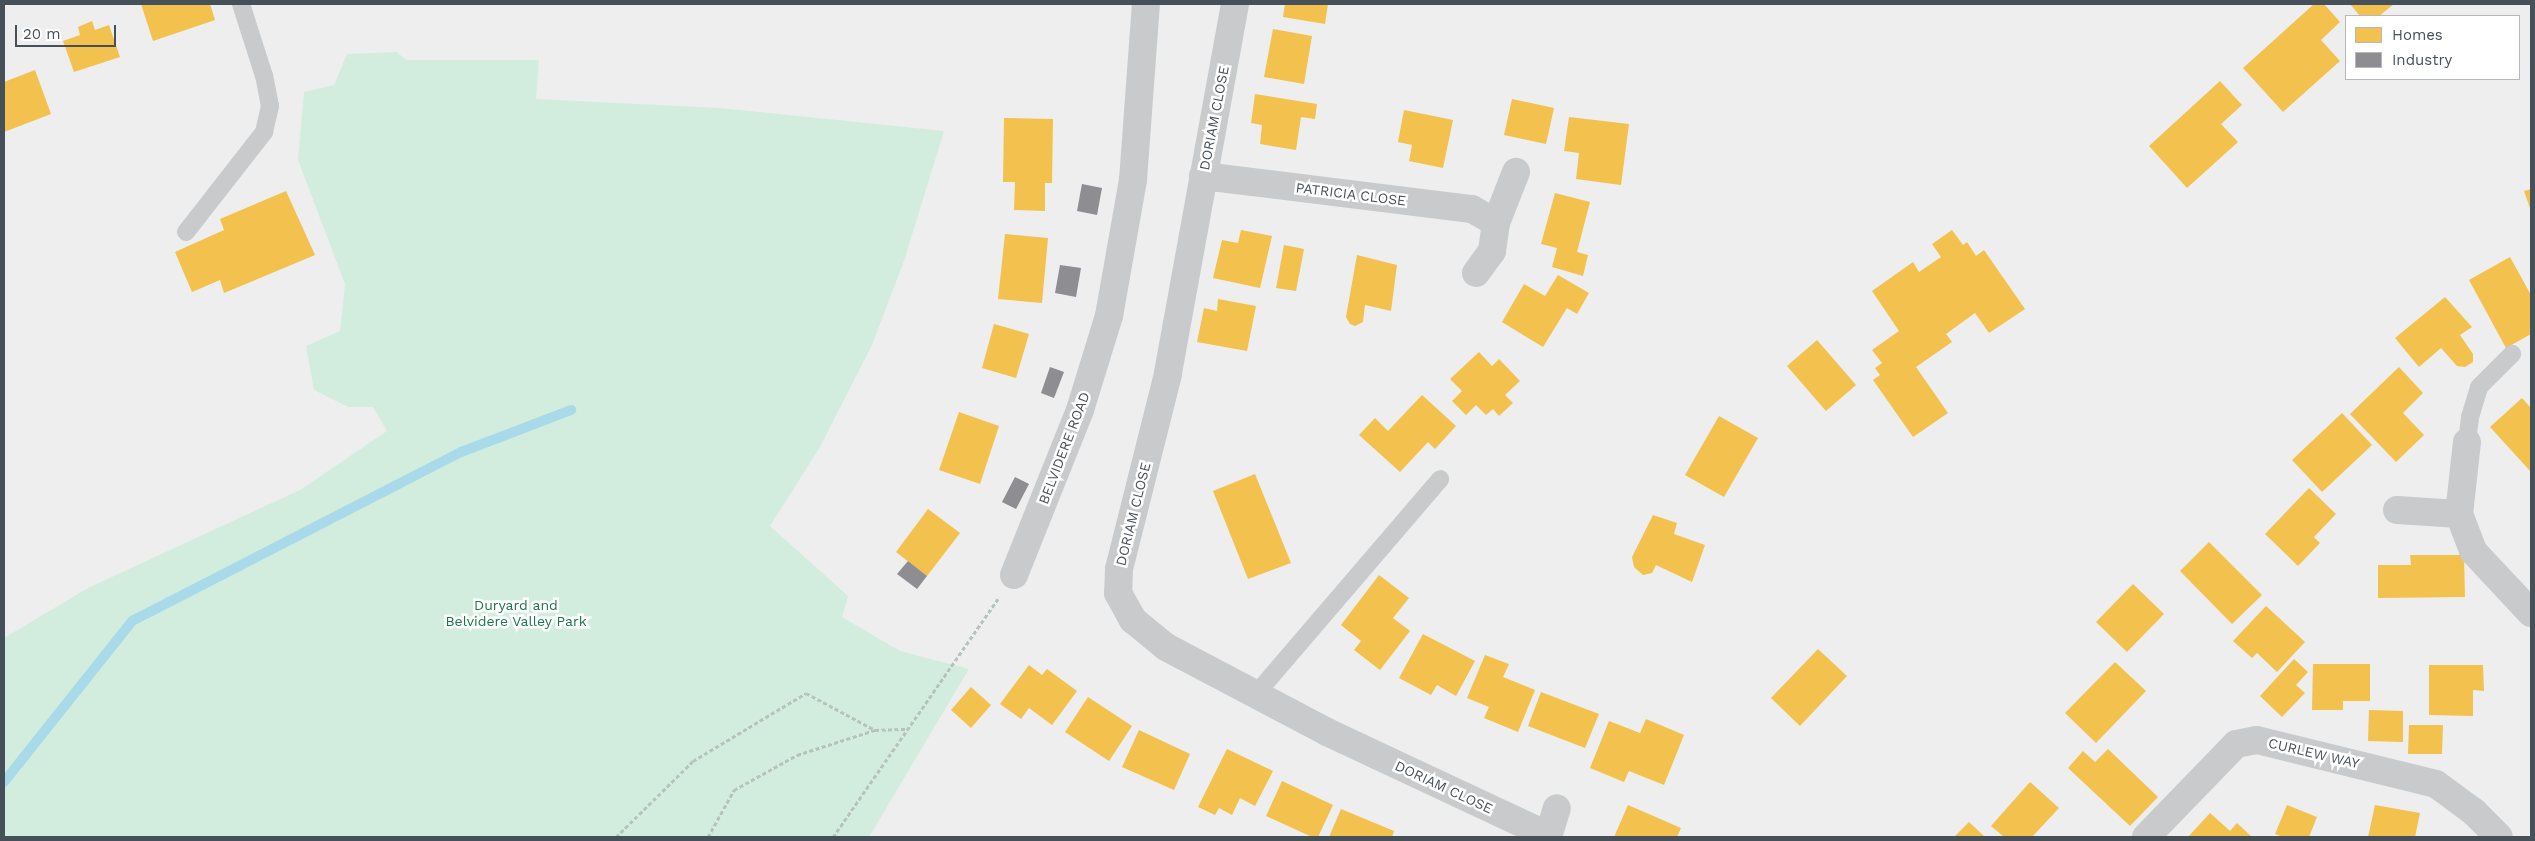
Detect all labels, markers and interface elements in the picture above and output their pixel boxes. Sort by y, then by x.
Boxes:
scale bar [18,15,119,47]
legend [2345,15,2520,80]
text: 20 m [23,25,61,43]
text: Homes [2392,26,2443,44]
text: Industry [2392,51,2452,69]
street label: DORIAM CLOSE [1196,64,1232,172]
street label: PATRICIA CLOSE [1295,179,1407,209]
street label: BELVIDERE ROAD [1035,389,1093,507]
street label: DORIAM CLOSE [1112,461,1154,567]
park label: Duryard and Belvidere Valley Park [445,597,587,630]
street label: CURLEW WAY [2267,734,2361,772]
street label: DORIAM CLOSE [1392,757,1496,817]

